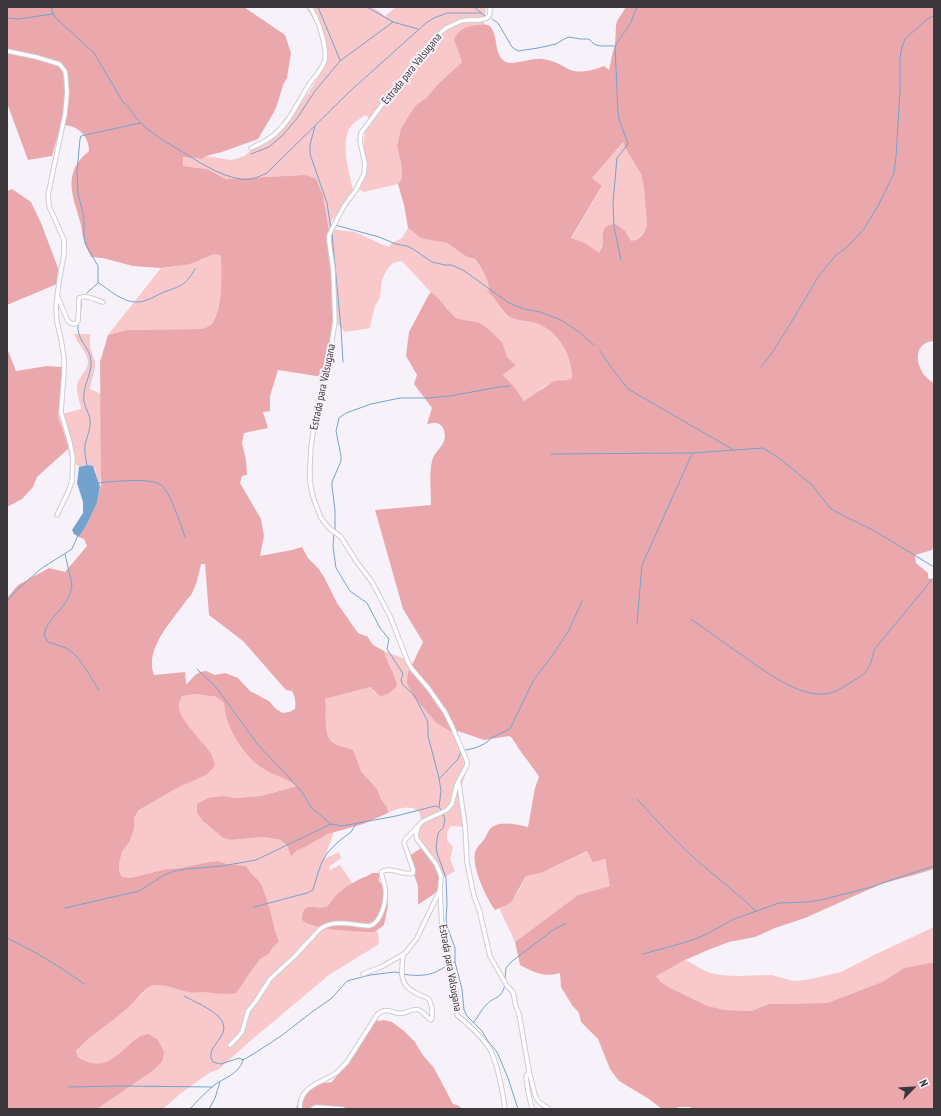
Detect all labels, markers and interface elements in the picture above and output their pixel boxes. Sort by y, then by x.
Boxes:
street label: Estrada para Valsugana [379,31,445,107]
street label: Estrada para Valsugana [307,343,339,431]
street label: Estrada para Valsugana [436,924,464,1012]
north arrow [893,1068,933,1108]
text: N [916,1077,931,1089]

